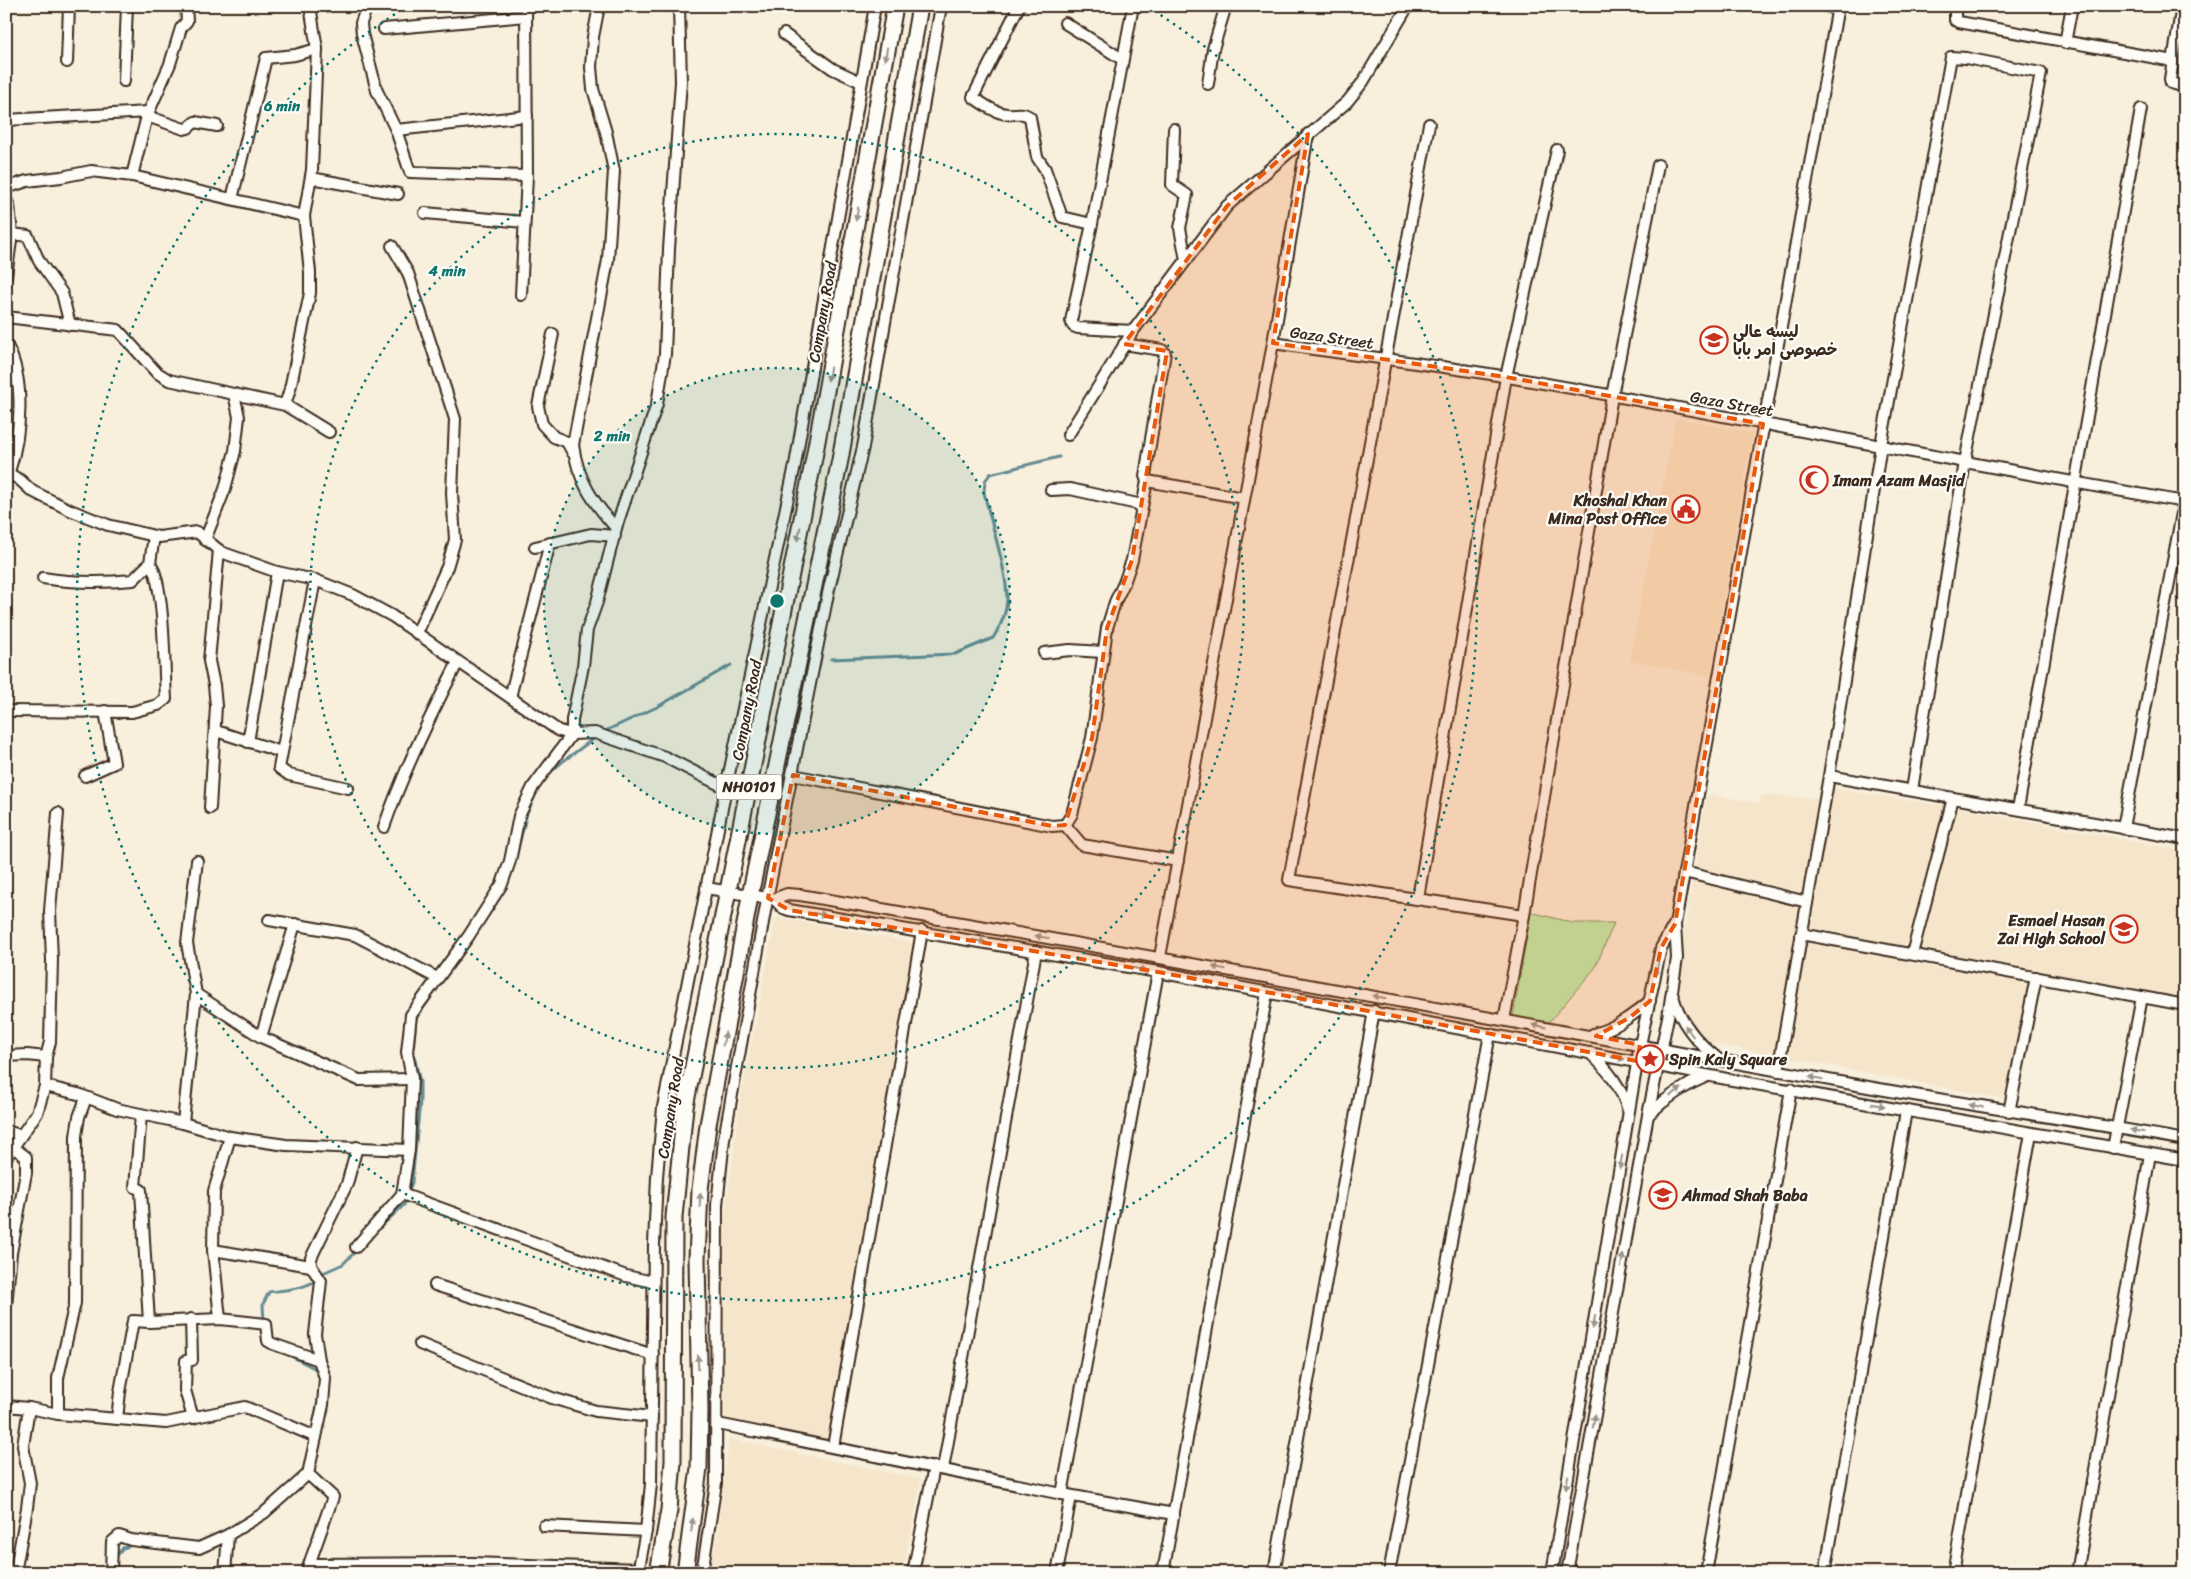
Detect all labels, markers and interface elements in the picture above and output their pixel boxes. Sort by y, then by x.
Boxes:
one-way arrow [881,47,889,63]
text: 6 min [263,93,301,119]
one-way arrow [853,207,861,223]
text: 4 min [427,258,466,284]
street label: Company Road [799,258,846,365]
street label: Gaza Street [1288,317,1376,358]
place label: لیسه عالی خصوصی امر بابا [1733,317,1837,364]
school or university icon: لیسه عالی خصوصی امر بابا [1699,325,1729,355]
one-way arrow [824,367,832,383]
street label: Gaza Street [1688,382,1776,425]
text: 2 min [593,423,631,449]
mosque icon: Imam Azam Masjid [1799,465,1829,495]
place label: Imam Azam Masjid [1832,466,1966,495]
place label: Khoshal Khan Mina Post Office [1547,486,1668,533]
public building icon: Khoshal Khan Mina Post Office [1671,494,1701,524]
one-way arrow [795,526,803,541]
centre of rings [768,592,786,610]
street label: Company Road [723,656,771,763]
road number: NH0101 [716,774,782,800]
place label: Esmael Hasan Zai High School [1997,906,2106,953]
one-way arrow [811,911,827,919]
school or university icon: Esmael Hasan Zai High School [2109,914,2139,944]
one-way arrow [1034,932,1050,940]
one-way arrow [971,938,987,946]
one-way arrow [1652,961,1660,977]
one-way arrow [1211,963,1227,971]
one-way arrow [1131,965,1147,973]
one-way arrow [1371,993,1387,1001]
one-way arrow [1291,995,1307,1003]
one-way arrow [1531,1022,1547,1030]
one-way arrow [1684,1024,1694,1038]
one-way arrow [721,1031,729,1047]
place icon: Spin Kaly Square [1635,1044,1665,1074]
place label: Spin Kaly Square [1668,1045,1788,1074]
street label: Company Road [648,1054,693,1161]
one-way arrow [1610,1054,1626,1062]
one-way arrow [1808,1073,1824,1081]
one-way arrow [1669,1087,1683,1097]
one-way arrow [1870,1102,1886,1110]
one-way arrow [1968,1102,1984,1110]
one-way arrow [2128,1127,2144,1135]
one-way arrow [1616,1154,1624,1170]
school or university icon: Ahmad Shah Baba [1648,1180,1678,1210]
place label: Ahmad Shah Baba [1681,1181,1808,1210]
one-way arrow [696,1192,704,1208]
one-way arrow [1619,1253,1627,1269]
one-way arrow [1589,1314,1597,1330]
one-way arrow [694,1354,702,1370]
one-way arrow [1590,1414,1598,1429]
one-way arrow [1562,1475,1570,1491]
one-way arrow [689,1516,697,1532]

